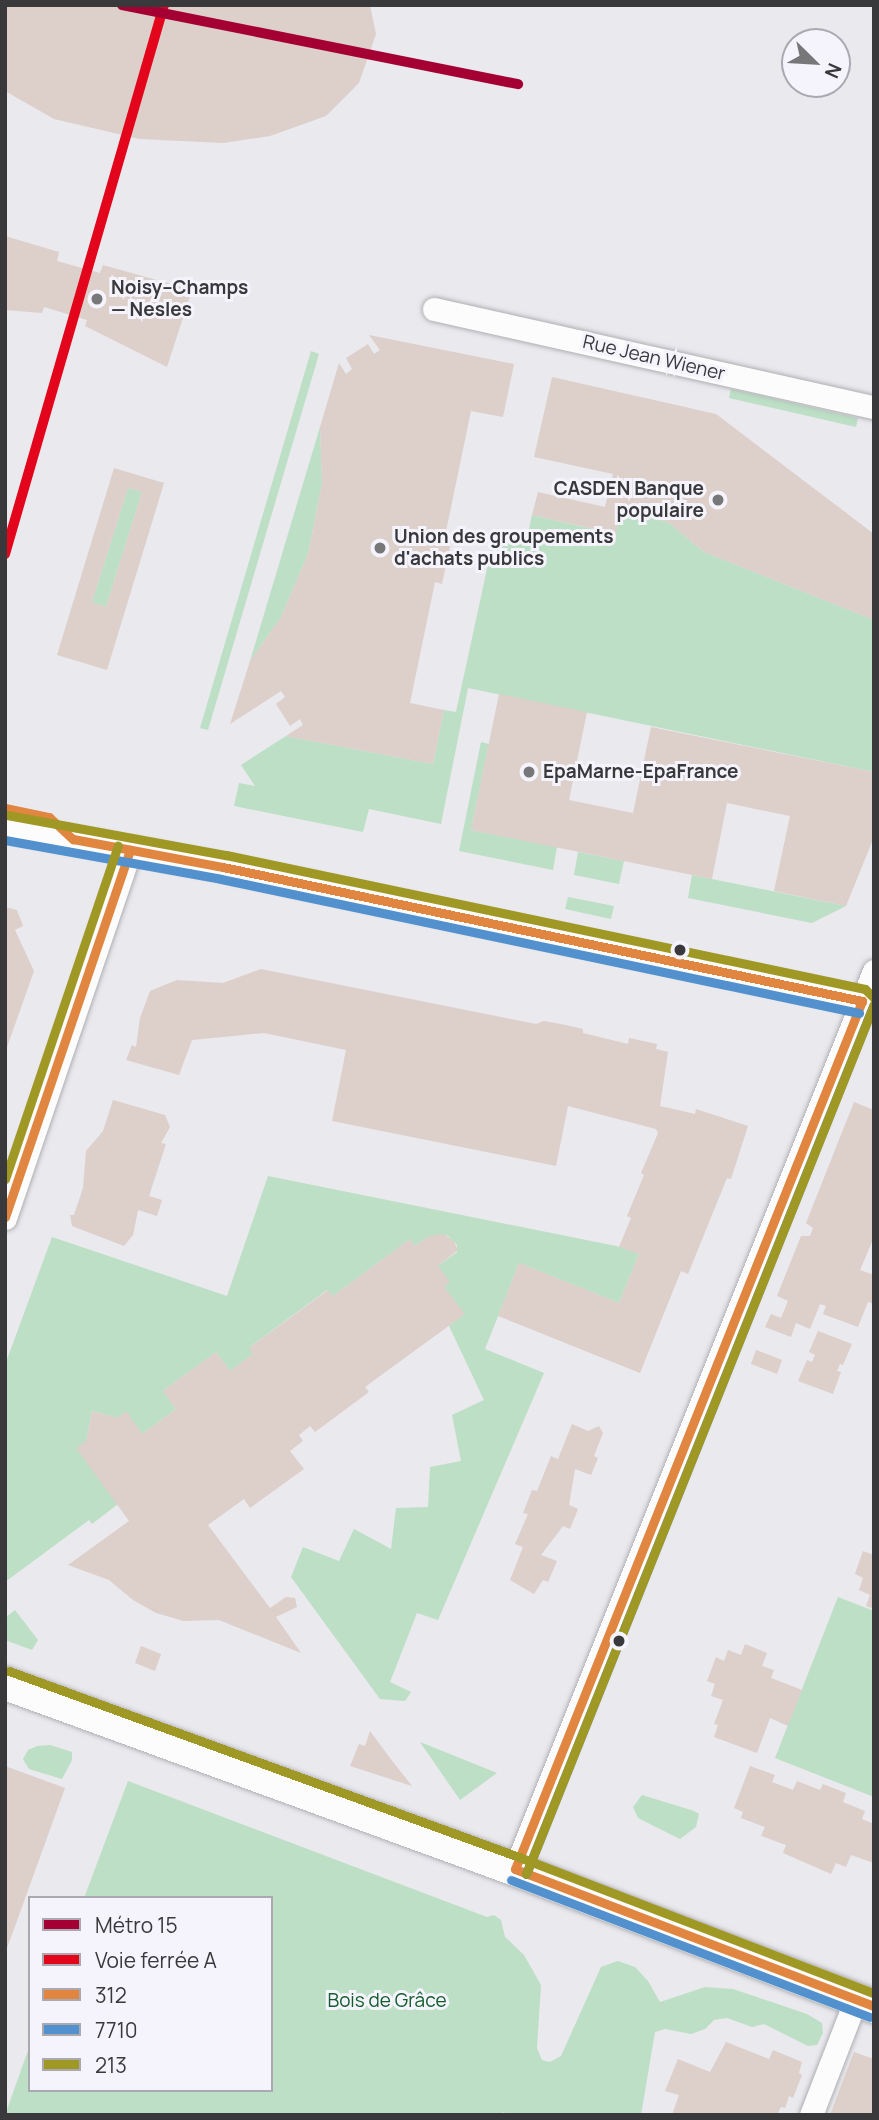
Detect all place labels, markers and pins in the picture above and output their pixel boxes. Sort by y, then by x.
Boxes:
place label: Noisy–Champs — Nesles [111,277,248,321]
marker: Noisy–Champs — Nesles [89,291,105,307]
place label: CASDEN Banque populaire [554,478,704,522]
marker: CASDEN Banque populaire [710,492,726,508]
place label: Union des groupements d'achats publics [394,526,614,570]
marker: Union des groupements d'achats publics [372,540,388,556]
place label: EpaMarne-EpaFrance [543,761,738,783]
marker: EpaMarne-EpaFrance [521,764,537,780]
unlabelled marker [673,943,687,957]
unlabelled marker [612,1634,626,1648]

